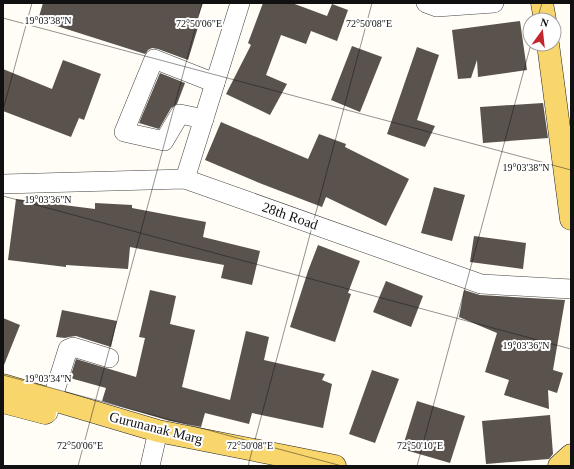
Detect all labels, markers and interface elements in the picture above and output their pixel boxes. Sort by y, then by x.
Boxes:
north arrow [522,12,562,52]
text: 19°03'38"N [24,15,72,26]
text: N [539,16,550,29]
text: 72°50'06"E [176,18,222,29]
text: 72°50'08"E [346,18,392,29]
text: 19°03'38"N [502,162,550,173]
text: 19°03'36"N [24,194,72,205]
street label: 28th Road [260,199,320,233]
text: 19°03'36"N [502,340,550,351]
text: 19°03'34"N [24,373,72,384]
street label: Gurunanak Marg [108,409,204,447]
text: 72°50'06"E [57,440,103,451]
text: 72°50'08"E [227,440,273,451]
text: 72°50'10"E [397,440,443,451]

